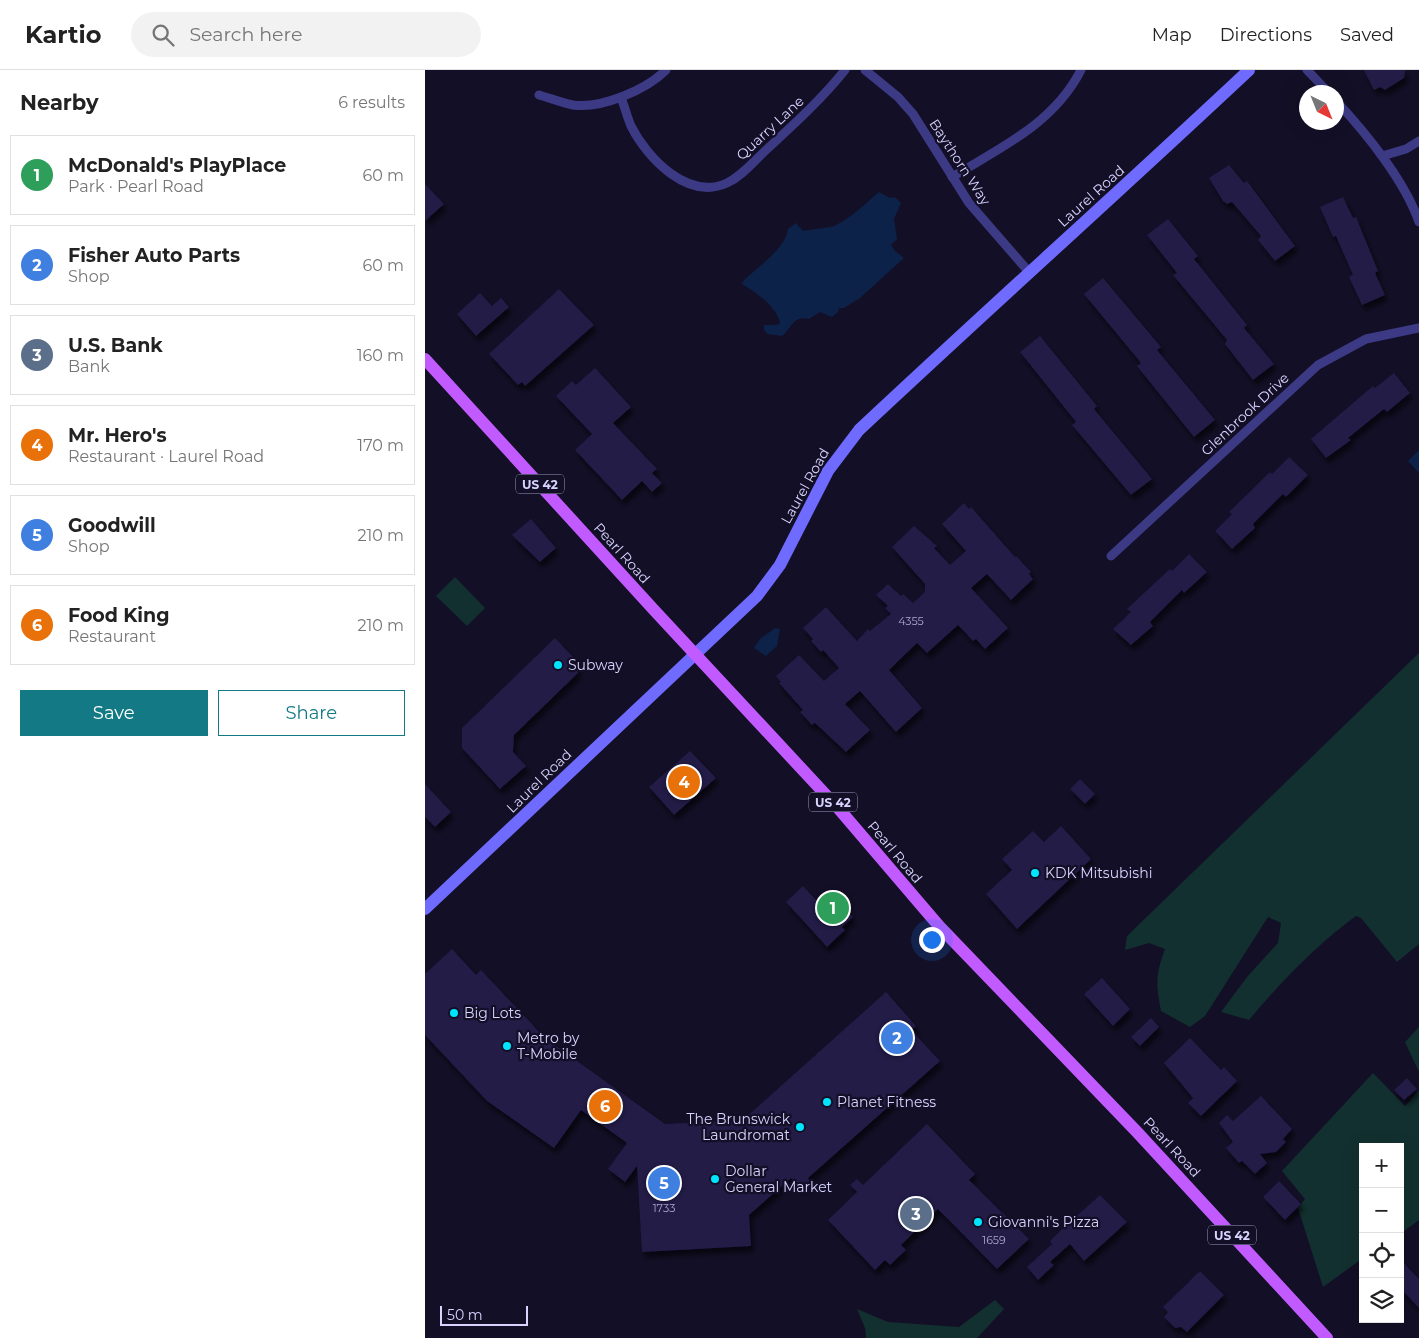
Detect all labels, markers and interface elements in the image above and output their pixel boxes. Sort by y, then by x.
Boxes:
search box [131,12,481,57]
text: Kartio [25,20,101,49]
icon: search [149,21,177,49]
text: Search here [189,23,302,46]
text: Map [1152,24,1192,46]
text: Directions [1220,24,1312,46]
text: Saved [1340,24,1394,46]
north arrow [1299,85,1344,130]
text: Nearby [20,90,99,115]
street label: Quarry Lane [732,92,808,164]
text: 6 results [338,93,405,112]
street label: Baythorn Way [925,116,995,209]
text: McDonald's PlayPlace [68,154,286,177]
street label: Laurel Road [1054,161,1128,231]
text: 1 [34,166,40,185]
text: 60 m [362,166,404,185]
text: Park · Pearl Road [68,177,204,196]
text: Fisher Auto Parts [68,244,240,267]
text: 2 [32,256,42,275]
text: 60 m [362,256,404,275]
text: Shop [68,267,110,286]
text: U.S. Bank [68,334,163,357]
text: 3 [32,346,42,365]
text: 160 m [357,346,404,365]
text: Bank [68,357,110,376]
street label: Glenbrook Drive [1197,369,1293,459]
text: Mr. Hero's [68,424,167,447]
text: 4 [31,436,43,455]
text: 170 m [357,436,404,455]
street label: Laurel Road [777,445,833,527]
text: Restaurant · Laurel Road [68,447,264,466]
road number: US 42 [516,474,564,494]
text: Goodwill [68,514,156,537]
street label: Pearl Road [590,519,654,587]
text: 5 [32,526,42,545]
text: 210 m [357,526,404,545]
text: Shop [68,537,110,556]
text: Food King [68,604,170,627]
house number: 4355 [898,614,924,628]
text: 6 [32,616,42,635]
text: 210 m [357,616,404,635]
text: Restaurant [68,627,156,646]
place label: Subway [568,656,623,674]
marker: Subway [552,659,564,671]
button: Save [20,690,208,736]
button: Share [218,690,405,736]
street label: Laurel Road [503,745,575,817]
pin: 4 [668,763,700,801]
road number: US 42 [809,792,857,812]
street label: Pearl Road [864,817,926,887]
place label: KDK Mitsubishi [1045,864,1152,882]
marker: KDK Mitsubishi [1029,867,1041,879]
pin: 1 [817,889,849,927]
your location [919,927,945,953]
place label: Big Lots [464,1004,521,1022]
marker: Big Lots [448,1007,460,1019]
pin: 2 [881,1019,913,1057]
place label: Metro by T-Mobile [517,1029,580,1063]
marker: Metro by T-Mobile [501,1040,513,1052]
pin: 6 [589,1087,621,1125]
place label: Planet Fitness [837,1093,936,1111]
marker: Planet Fitness [821,1096,833,1108]
place label: The Brunswick Laundromat [686,1110,791,1144]
street label: Pearl Road [1140,1113,1204,1181]
marker: The Brunswick Laundromat [794,1121,806,1133]
map controls [1359,1143,1404,1323]
button: + [1359,1143,1404,1188]
place label: Dollar General Market [725,1162,833,1196]
pin: 5 [648,1164,680,1202]
marker: Dollar General Market [709,1173,721,1185]
button: − [1359,1188,1404,1233]
pin: 3 [900,1195,932,1233]
house number: 1733 [653,1201,675,1215]
place label: Giovanni's Pizza [988,1213,1099,1231]
marker: Giovanni's Pizza [972,1216,984,1228]
road number: US 42 [1208,1226,1256,1244]
house number: 1659 [982,1233,1006,1247]
button: locate [1359,1233,1404,1278]
button: layers [1359,1278,1404,1323]
scale bar [440,1303,527,1326]
text: 50 m [447,1306,483,1324]

